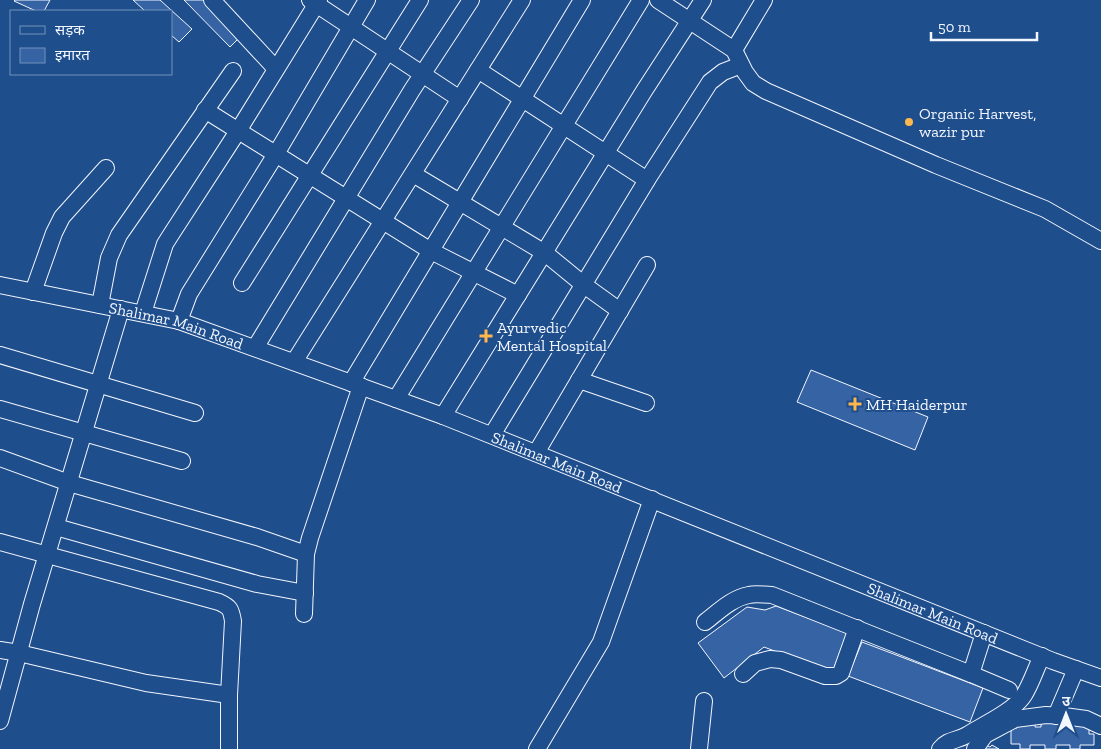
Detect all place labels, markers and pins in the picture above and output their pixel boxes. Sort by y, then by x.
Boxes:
place label: Organic Harvest, wazir pur [919,104,1036,141]
marker: Organic Harvest, wazir pur [903,116,915,128]
place label: Ayurvedic Mental Hospital [497,318,607,355]
marker: Ayurvedic Mental Hospital [479,329,493,343]
place label: MH Haiderpur [866,395,968,414]
marker: MH Haiderpur [848,397,862,411]

